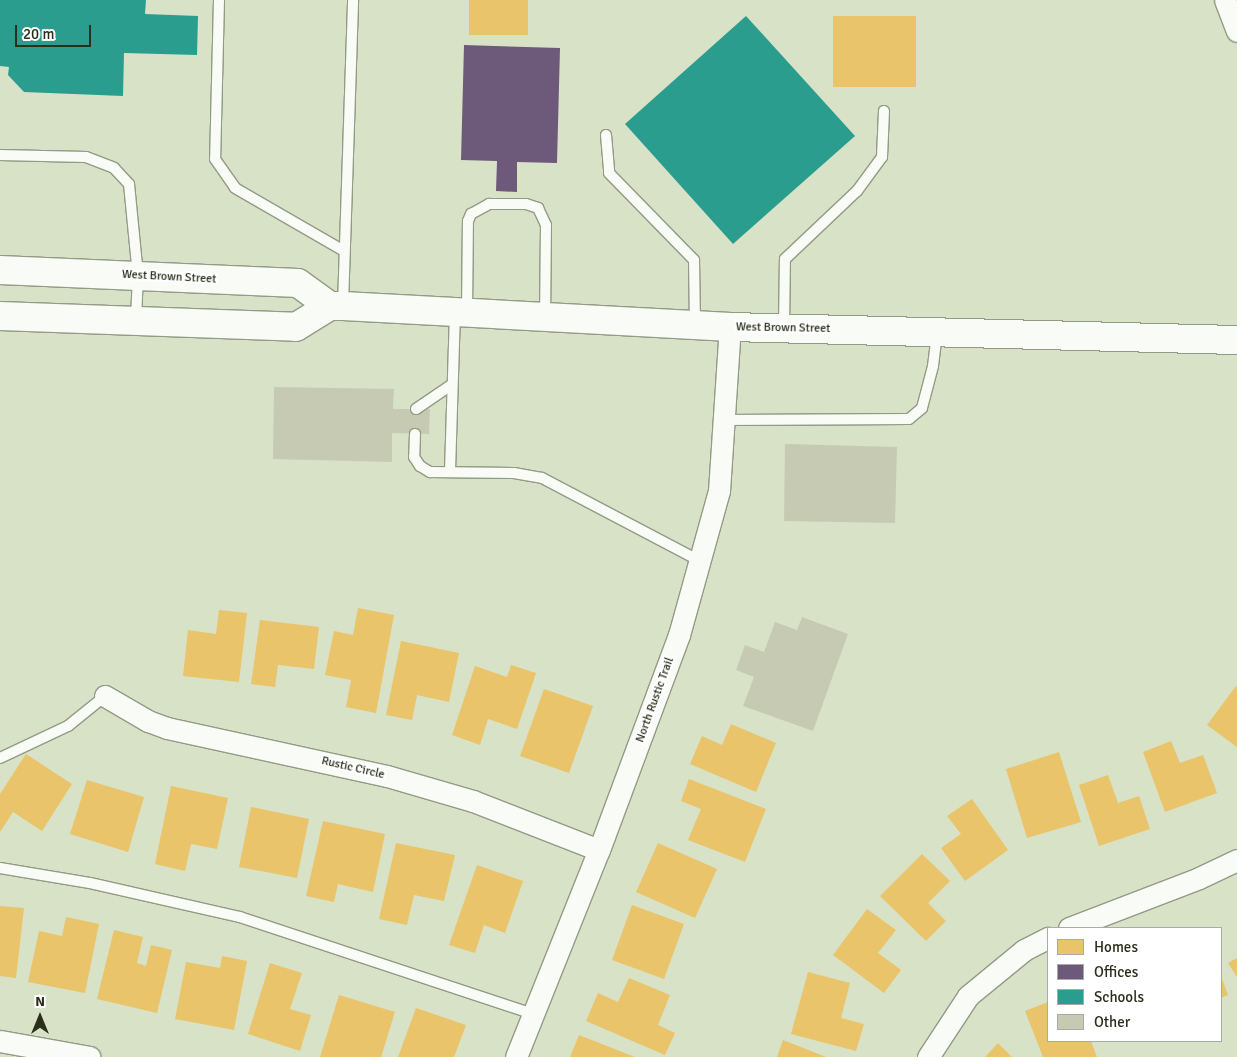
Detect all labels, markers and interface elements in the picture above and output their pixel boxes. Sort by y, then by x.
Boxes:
scale bar [18,15,94,47]
text: 20 m [23,25,54,43]
street label: West Brown Street [122,267,216,287]
street label: West Brown Street [736,320,830,336]
street label: North Rustic Trail [633,655,677,745]
street label: Rustic Circle [320,754,386,782]
legend [1047,927,1222,1042]
text: Homes [1094,938,1138,956]
text: Offices [1094,963,1138,981]
text: Schools [1094,988,1144,1006]
north arrow [15,992,65,1042]
text: N [35,993,45,1010]
text: Other [1094,1013,1130,1031]

